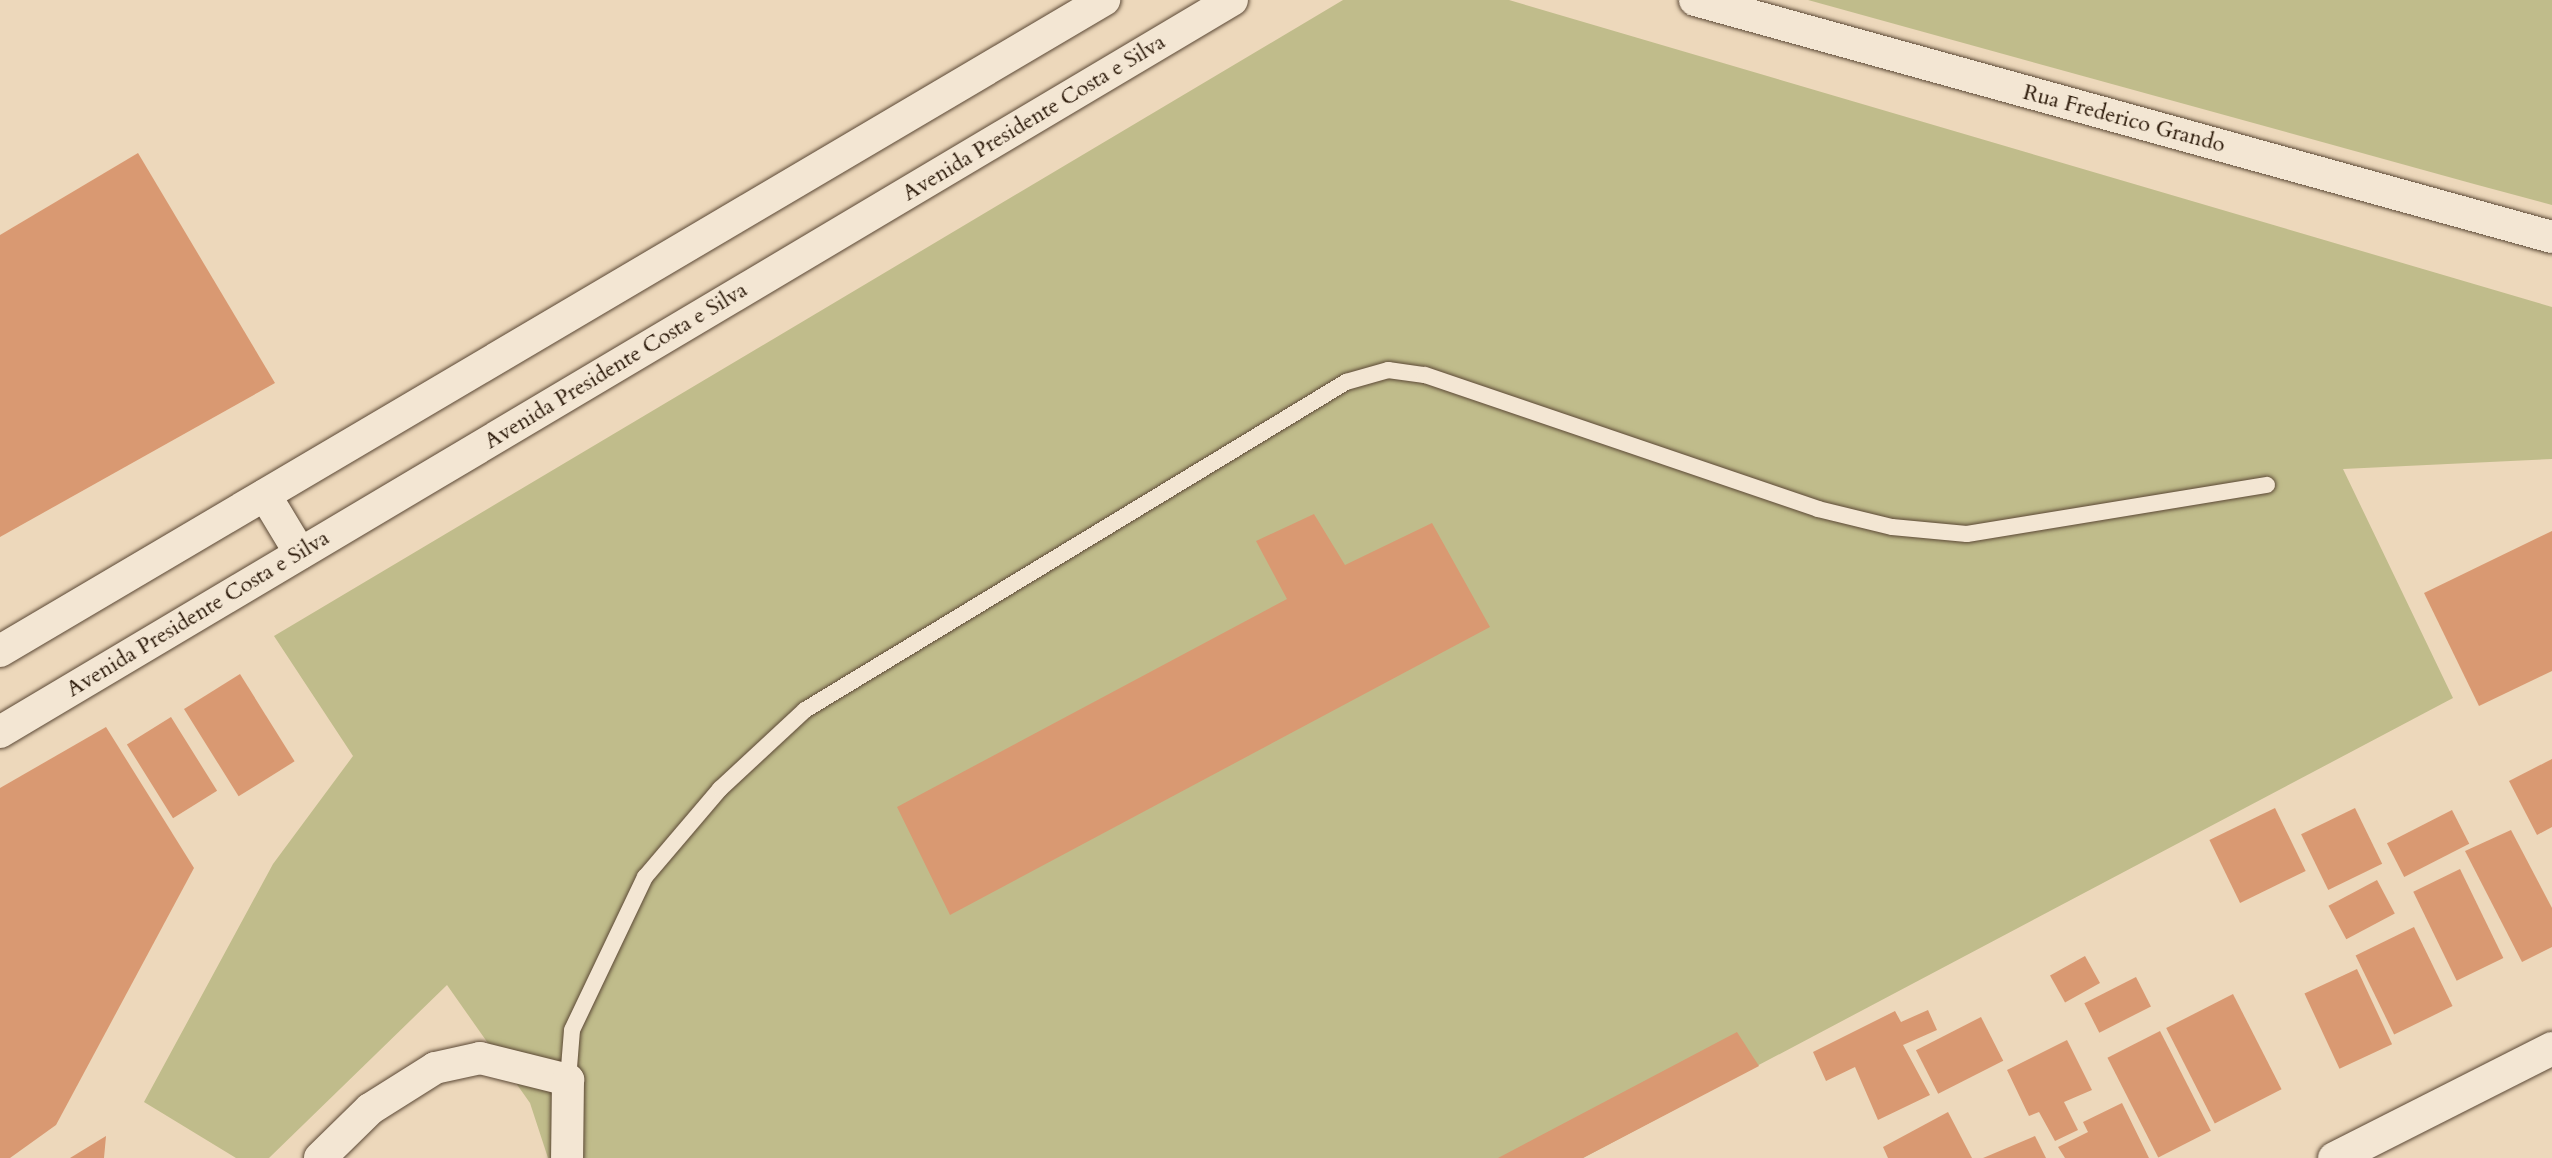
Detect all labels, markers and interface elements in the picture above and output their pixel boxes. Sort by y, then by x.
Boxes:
street label: Avenida Presidente Costa e Silva [898,29,1170,207]
street label: Rua Frederico Grando [2020,79,2228,159]
street label: Avenida Presidente Costa e Silva [480,277,752,455]
street label: Avenida Presidente Costa e Silva [62,525,334,703]

